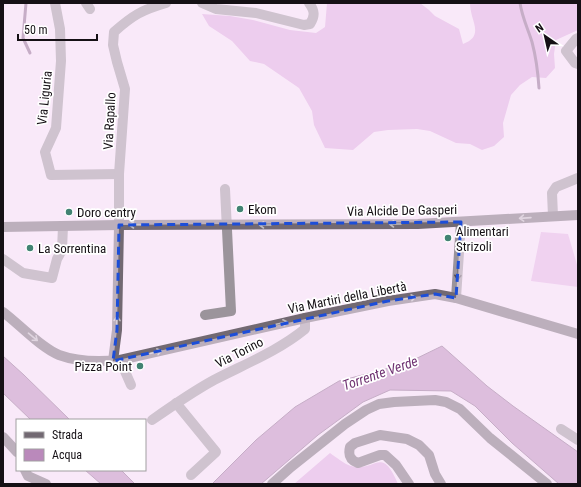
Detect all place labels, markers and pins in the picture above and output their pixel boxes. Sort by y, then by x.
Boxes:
place label: Ekom [248,202,277,217]
marker: Ekom [235,204,245,214]
place label: Doro centry [77,205,137,220]
marker: Doro centry [64,207,74,217]
place label: Alimentari Strizoli [456,224,509,254]
marker: Alimentari Strizoli [443,233,453,243]
place label: La Sorrentina [38,241,106,256]
marker: La Sorrentina [25,243,35,253]
place label: Pizza Point [74,359,132,374]
marker: Pizza Point [135,361,145,371]

